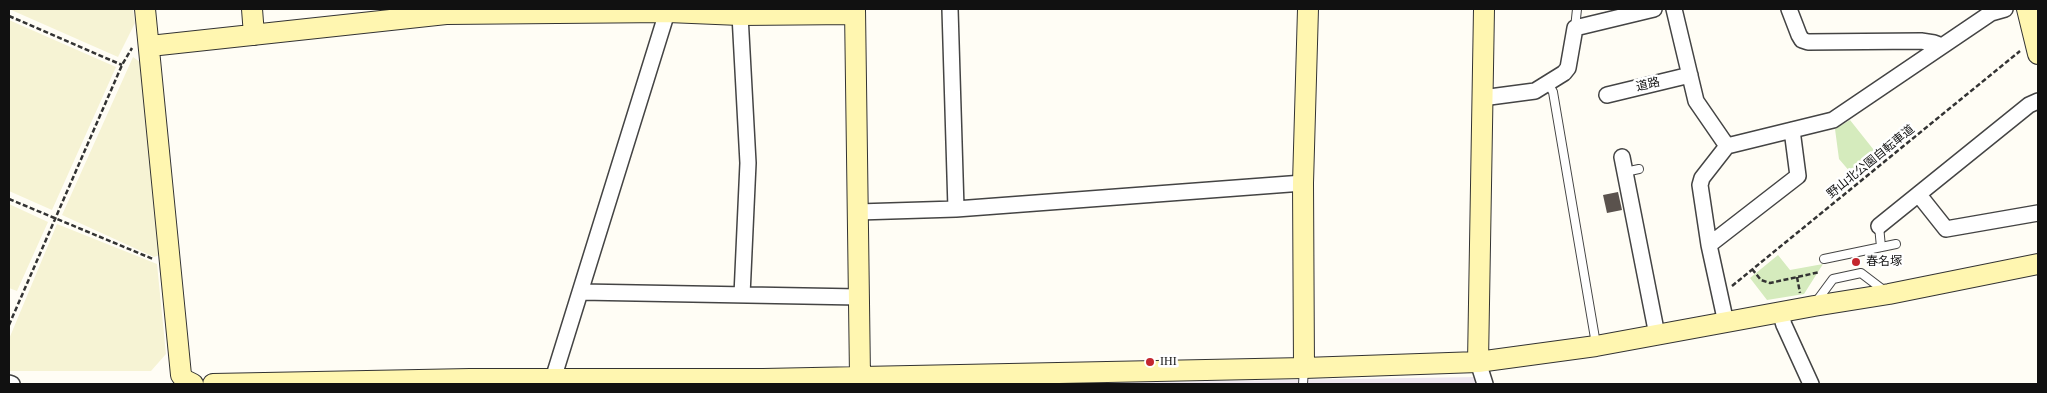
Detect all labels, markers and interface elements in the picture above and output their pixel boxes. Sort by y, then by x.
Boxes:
street label: 道路 [1635,75,1661,95]
street label: 野山北公園自転車道 [1825,122,1917,202]
place label: 春名塚 [1866,255,1902,269]
marker: 春名塚 [1850,256,1862,268]
place label: IHI [1160,355,1177,369]
marker: IHI [1144,356,1156,368]

